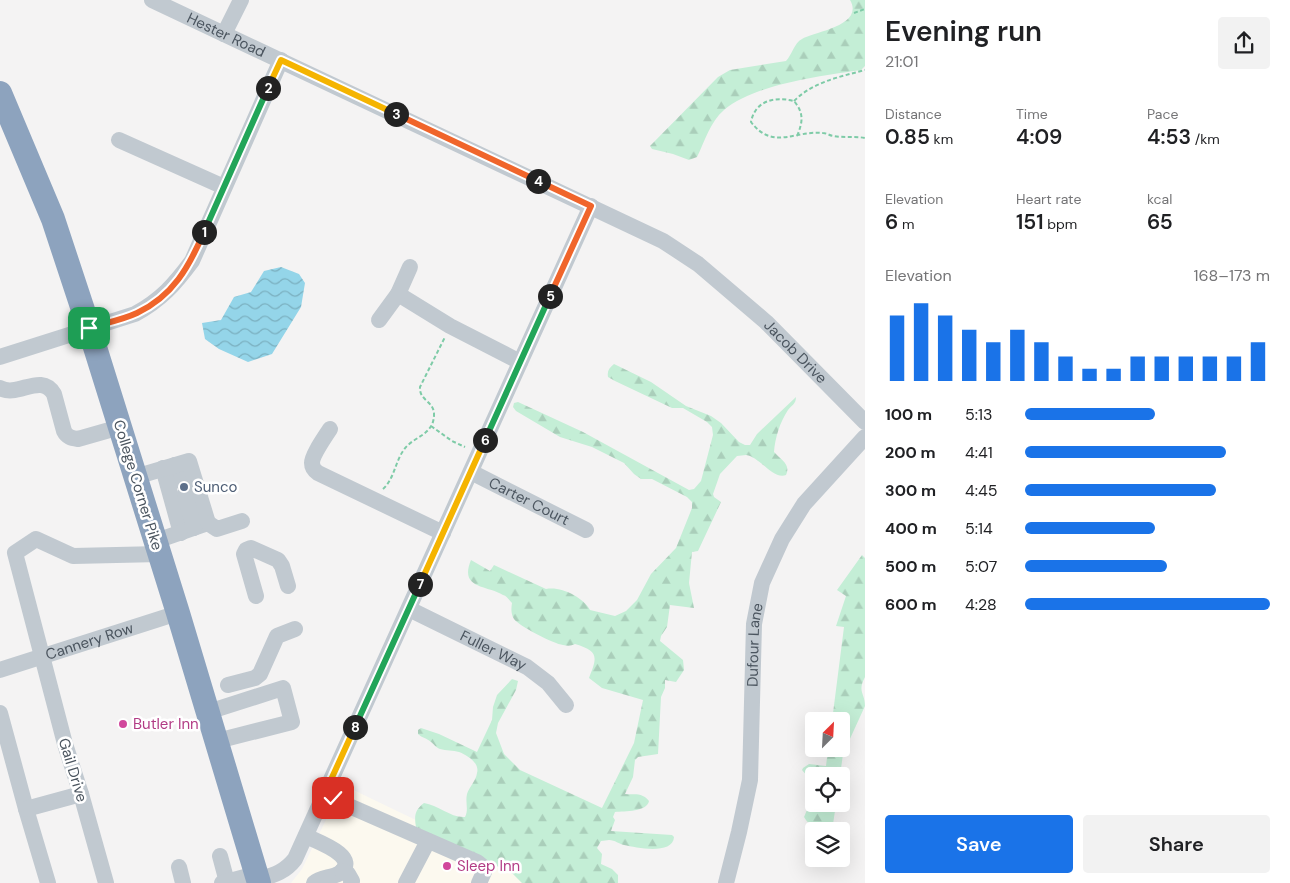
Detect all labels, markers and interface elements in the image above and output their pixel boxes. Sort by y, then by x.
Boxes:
street label: Hester Road [184,8,269,62]
text: Evening run [885,13,1042,50]
button: share [1218,17,1270,69]
text: 21:01 [885,51,918,72]
pin: 2 [256,76,280,100]
text: 2 [264,79,273,97]
pin: 3 [384,102,408,126]
text: 3 [392,105,401,123]
text: Distance [885,105,942,123]
text: Time [1016,105,1048,123]
text: Pace [1147,105,1178,123]
text: 0.85 [885,123,930,151]
text: 4:09 [1016,123,1062,151]
text: 4:53 [1147,123,1191,151]
text: km [930,130,953,148]
text: /km [1191,130,1220,148]
pin: 4 [526,168,550,194]
text: 4 [534,172,543,190]
text: Elevation [885,190,943,208]
text: Heart rate [1016,190,1081,208]
text: kcal [1147,190,1172,208]
text: 6 [885,208,898,236]
text: 151 [1016,208,1044,236]
text: 65 [1147,208,1173,236]
text: m [898,215,915,233]
text: bpm [1044,215,1077,233]
pin: 1 [192,220,216,244]
text: 1 [202,223,207,241]
text: Elevation [885,265,952,286]
text: 168–173 m [1193,265,1270,286]
pin: 5 [538,284,562,308]
text: 5 [546,287,555,305]
pin [68,307,110,349]
icon: arrive [75,314,103,342]
street label: Jacob Drive [759,315,831,388]
text: 100 m [885,404,932,425]
text: 5:13 [965,404,992,425]
street label: College Corner Pike [109,417,167,553]
pin: 6 [472,428,498,452]
text: 6 [481,431,490,449]
text: 200 m [885,442,936,463]
text: 4:41 [965,442,993,463]
street label: Carter Court [485,473,573,530]
place label: Sunco [194,477,237,497]
text: 300 m [885,480,936,501]
text: 4:45 [965,480,997,501]
marker: Sunco [178,481,190,493]
text: 400 m [885,518,937,539]
text: 5:14 [965,518,993,539]
text: 500 m [885,556,936,577]
text: 5:07 [965,556,997,577]
pin: 7 [408,572,432,596]
text: 7 [417,575,424,593]
text: 600 m [885,594,937,615]
text: 4:28 [965,594,997,615]
street label: Dufour Lane [742,601,768,687]
street label: Cannery Row [43,618,137,665]
street label: Fuller Way [457,626,530,676]
north arrow [805,712,850,758]
map controls [805,712,850,867]
place label: Butler Inn [133,714,199,734]
pin: 8 [342,714,368,740]
marker: Butler Inn [117,718,129,730]
text: 8 [351,718,360,736]
street label: Gail Drive [54,736,92,804]
button: locate [805,767,850,812]
pin [312,777,354,819]
icon: check [319,784,347,812]
button: Save [885,815,1073,873]
button: Share [1083,815,1270,873]
button: layers [805,822,850,867]
place label: Sleep Inn [457,856,520,876]
marker: Sleep Inn [441,860,453,872]

